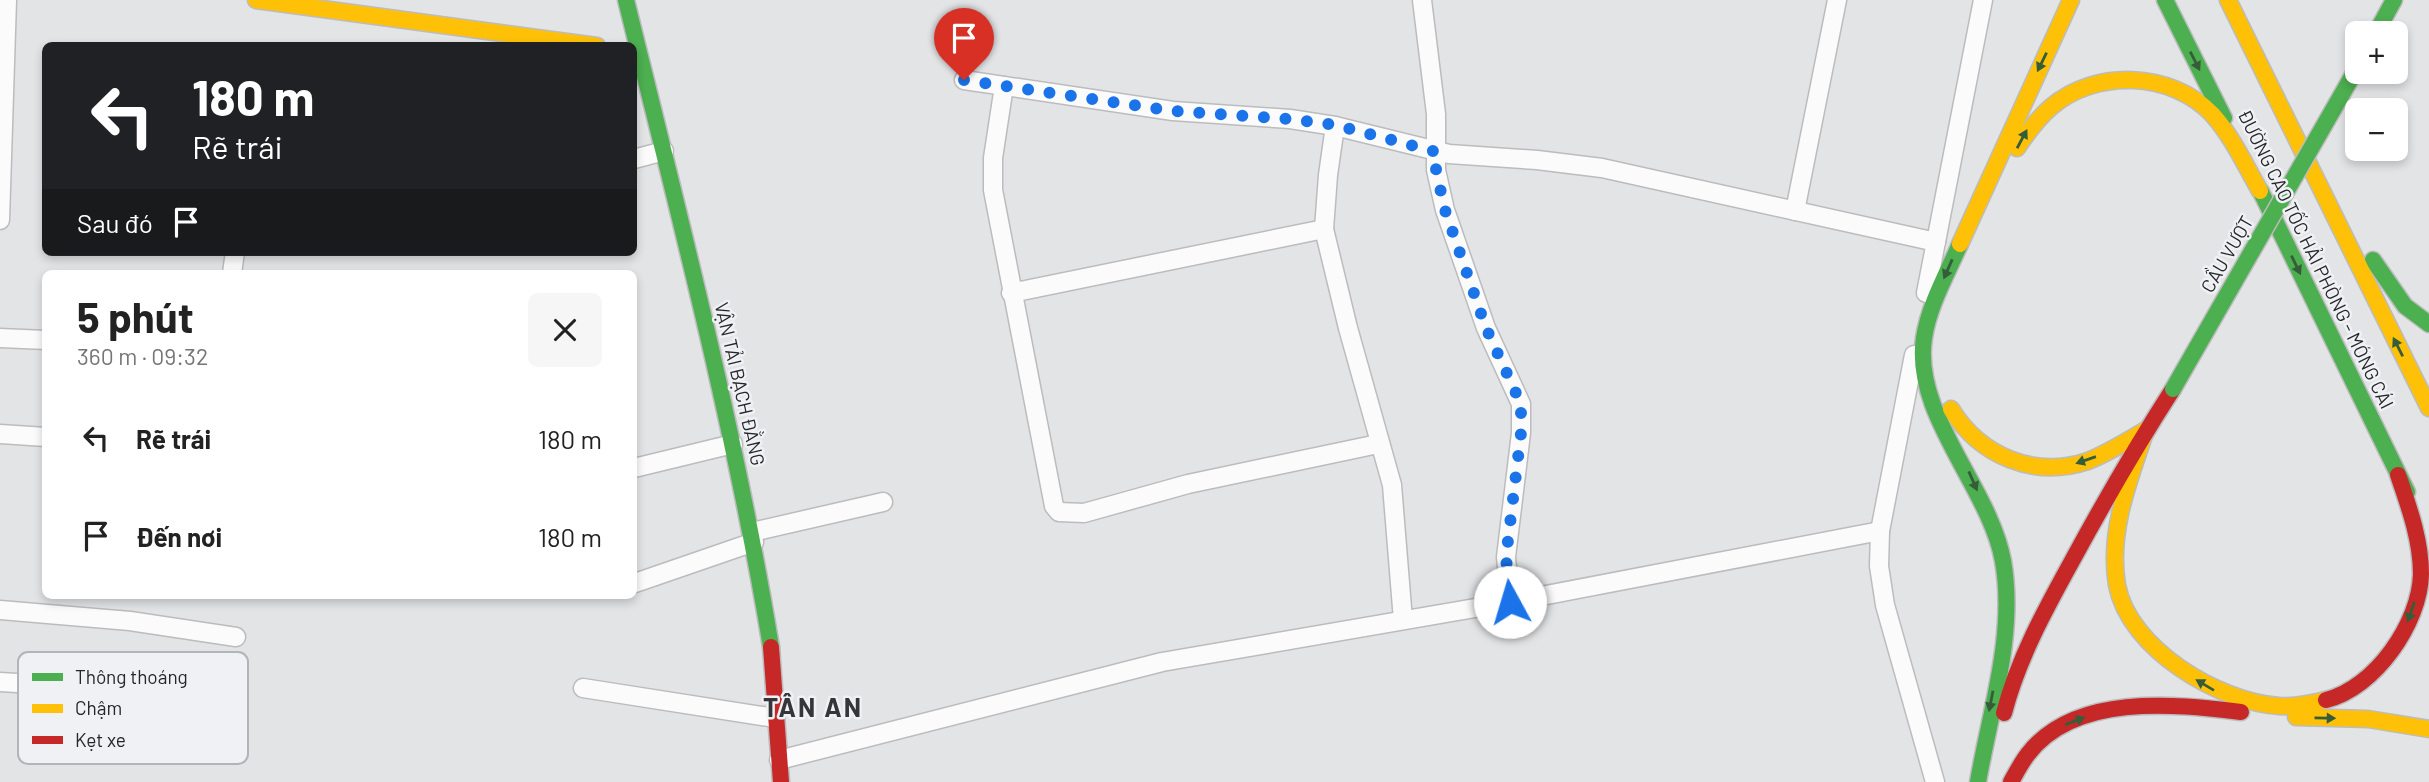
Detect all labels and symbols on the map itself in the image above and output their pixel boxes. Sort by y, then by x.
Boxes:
pin [934,8,994,80]
one-way arrow [2190,51,2201,71]
one-way arrow [2037,52,2048,72]
street label: ĐƯỜNG CAO TỐC HẢI PHÒNG - MÓNG CÁI [2234,105,2399,412]
one-way arrow [2016,129,2028,149]
street label: CẦU VƯỢT [2195,211,2258,296]
one-way arrow [2290,255,2302,275]
one-way arrow [1942,259,1954,279]
street label: VẬN TẢI BẠCH ĐẰNG [711,300,772,468]
one-way arrow [2393,337,2404,357]
one-way arrow [2075,455,2096,466]
one-way arrow [1967,471,1979,491]
position arrow [1473,565,1547,639]
one-way arrow [2405,601,2416,622]
legend [18,652,248,764]
text: Thông thoáng [75,665,188,688]
one-way arrow [2196,678,2215,691]
one-way arrow [1985,690,1996,712]
district label: TÂN AN [763,691,863,722]
text: Chậm [75,696,122,719]
one-way arrow [2314,712,2336,724]
one-way arrow [2065,715,2086,726]
text: Kẹt xe [75,728,126,751]

